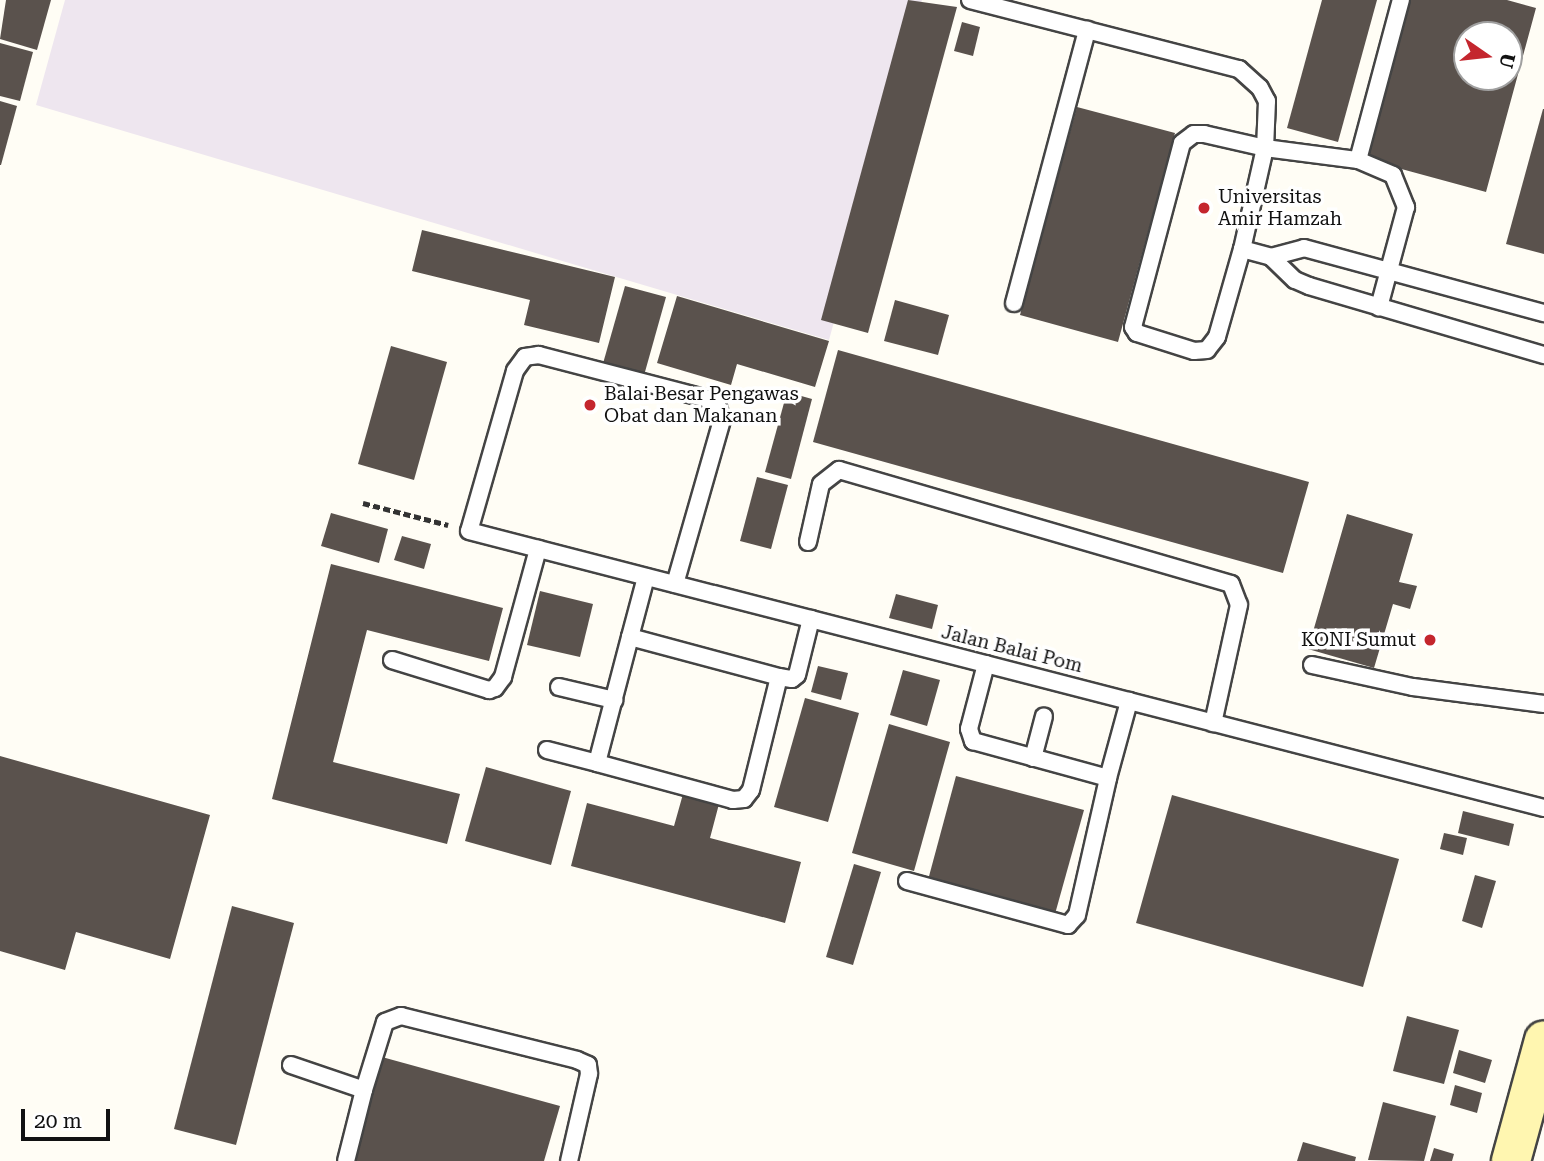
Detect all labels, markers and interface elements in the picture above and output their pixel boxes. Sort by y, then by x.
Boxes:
north arrow [1453,21,1523,91]
text: U [1494,51,1520,71]
place label: Universitas Amir Hamzah [1218,186,1342,230]
marker: Universitas Amir Hamzah [1196,200,1212,216]
place label: Balai Besar Pengawas Obat dan Makanan [604,383,799,427]
marker: Balai Besar Pengawas Obat dan Makanan [582,397,598,413]
street label: Jalan Balai Pom [939,620,1085,678]
place label: KONI Sumut [1301,629,1416,651]
marker: KONI Sumut [1422,632,1438,648]
scale bar [24,1094,114,1138]
text: 20 m [34,1109,82,1133]

